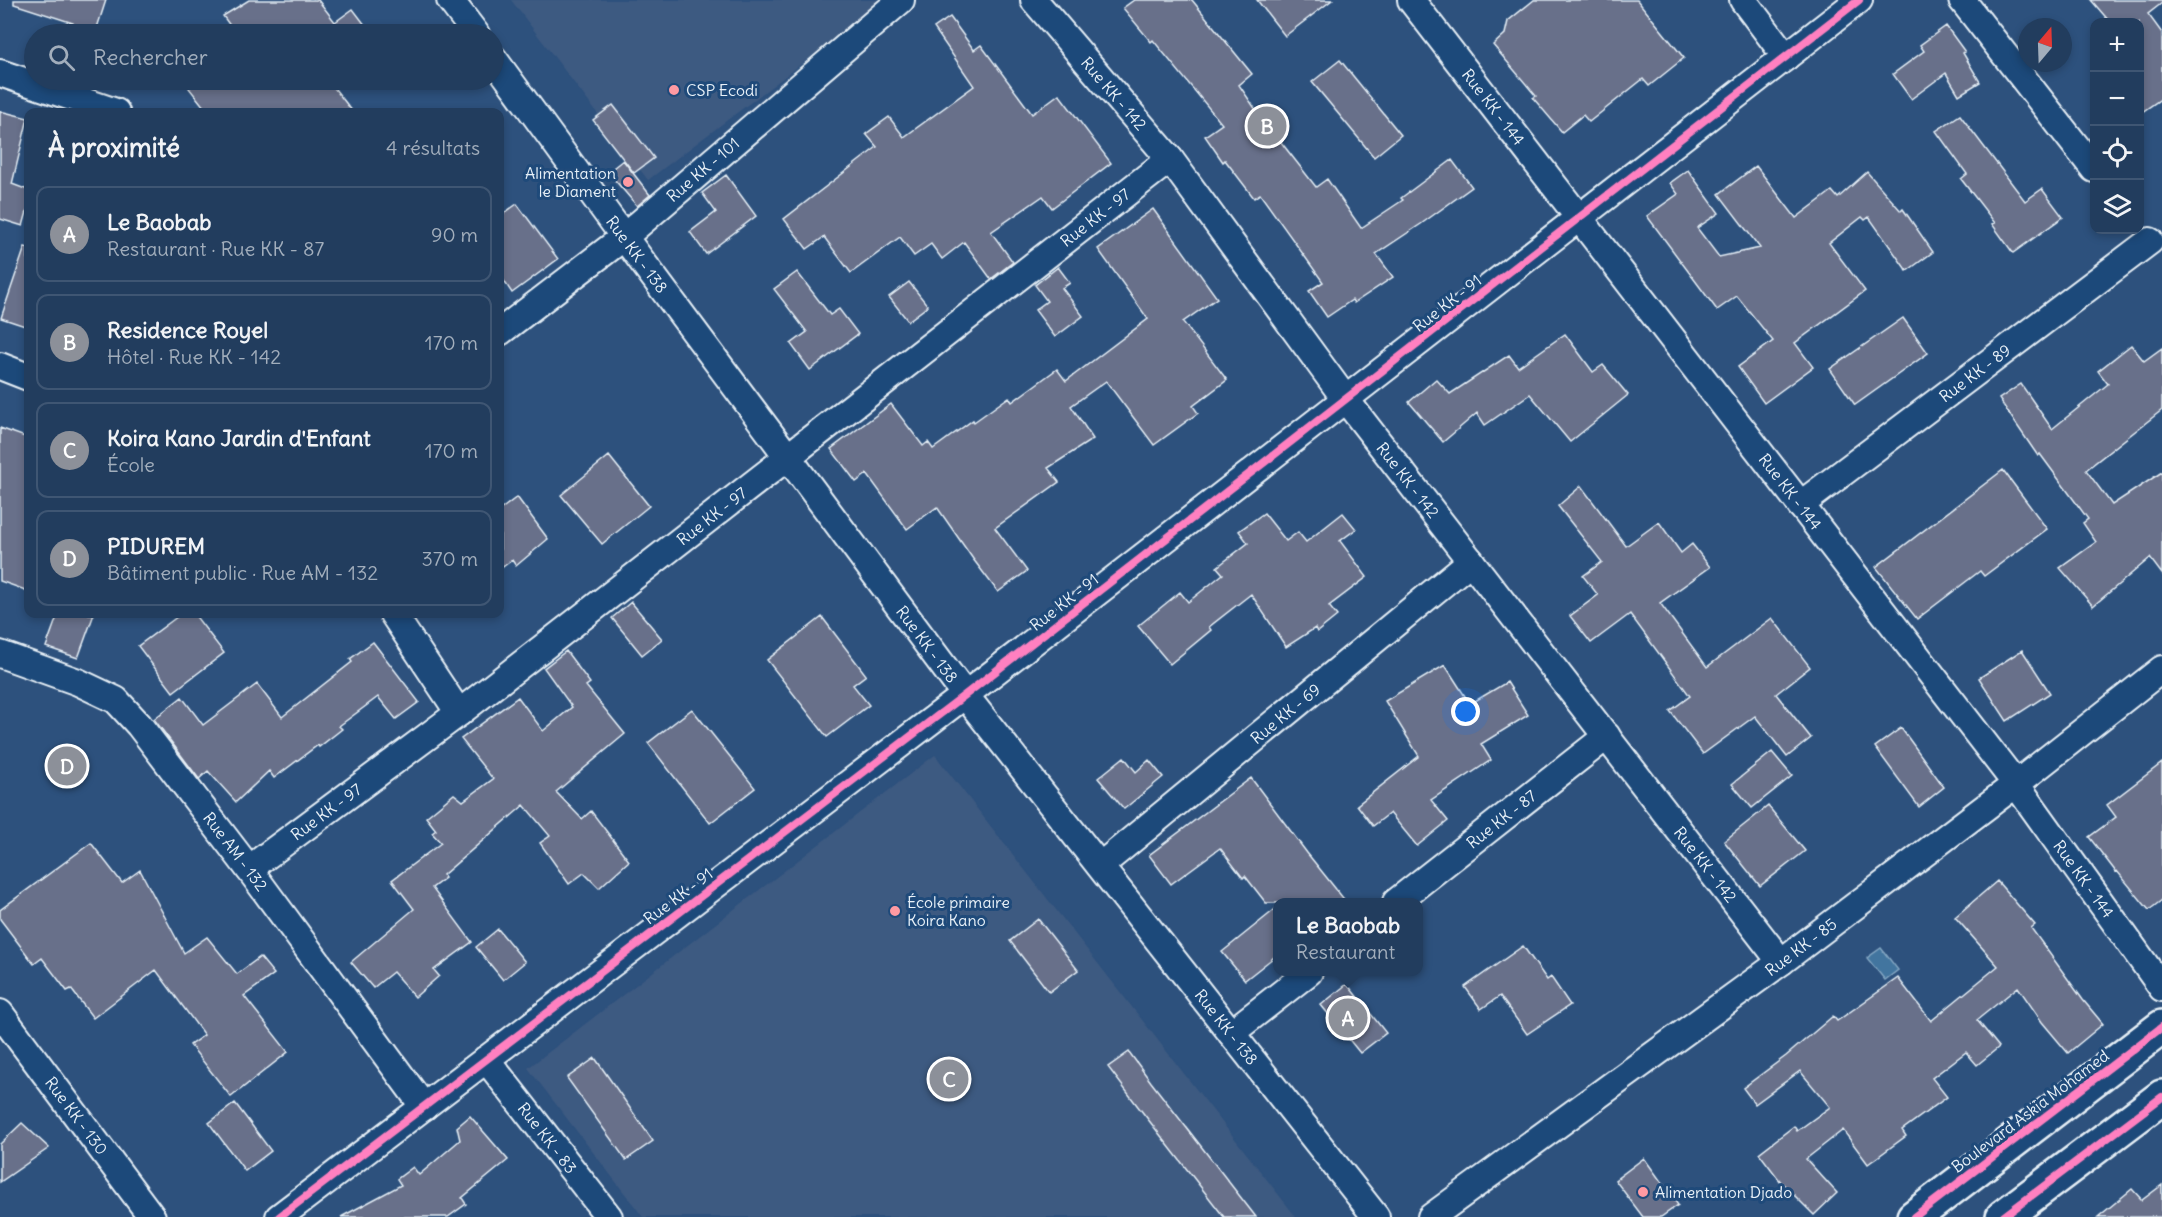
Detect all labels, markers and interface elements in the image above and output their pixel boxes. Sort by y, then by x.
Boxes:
north arrow [2018,18,2072,72]
map controls [2090,18,2144,234]
button: + [2090,18,2144,72]
search box [24,24,504,90]
icon: search [45,41,78,74]
text: Rechercher [93,43,208,71]
street label: Rue KK - 142 [1077,53,1151,135]
street label: Rue KK - 144 [1458,65,1529,149]
button: − [2090,72,2144,126]
place label: CSP Ecodi [686,80,758,100]
marker: CSP Ecodi [667,83,681,97]
pin: B [1248,104,1286,148]
button: locate [2090,126,2144,180]
text: À proximité [48,131,180,164]
street label: Rue KK - 101 [662,133,743,206]
text: 4 résultats [386,135,480,160]
place label: Alimentation le Diament [525,163,617,201]
marker: Alimentation le Diament [621,175,635,189]
button: layers [2090,180,2144,234]
street label: Rue KK - 97 [1056,184,1134,251]
text: Le Baobab [107,208,211,236]
street label: Rue KK - 138 [602,212,672,297]
text: A [63,222,76,247]
text: 90 m [431,222,478,247]
text: Restaurant · Rue KK - 87 [107,236,324,261]
street label: Rue KK - 91 [1409,270,1485,336]
text: Residence Royel [107,316,268,344]
text: B [63,330,76,355]
text: 170 m [425,330,478,355]
street label: Rue KK - 89 [1935,340,2015,407]
text: Hôtel · Rue KK - 142 [107,344,281,369]
text: Koira Kano Jardin d'Enfant [107,424,371,452]
text: C [63,438,76,463]
text: 170 m [425,438,478,463]
street label: Rue KK - 142 [1372,438,1444,522]
street label: Rue KK - 144 [1755,450,1826,534]
text: École [107,452,155,477]
street label: Rue KK - 97 [673,483,751,550]
text: PIDUREM [107,532,205,560]
text: D [62,546,77,571]
text: 370 m [421,546,478,571]
text: Bâtiment public · Rue AM - 132 [107,560,378,585]
street label: Rue KK - 91 [1026,569,1102,635]
street label: Rue KK - 138 [892,602,962,686]
street label: Rue KK - 69 [1246,679,1324,748]
your location [1451,697,1480,726]
pin: D [48,744,86,789]
street label: Rue KK - 97 [287,779,366,845]
street label: Rue KK - 87 [1462,785,1540,853]
street label: Rue AM - 132 [199,808,272,895]
street label: Rue KK - 142 [1670,823,1741,907]
street label: Rue KK - 144 [2049,836,2119,922]
street label: Rue KK - 91 [639,863,717,929]
place label: École primaire Koira Kano [907,892,1010,930]
popup [1273,898,1423,976]
marker: École primaire Koira Kano [888,904,902,918]
text: Le Baobab [1296,911,1400,939]
street label: Rue KK - 85 [1761,913,1841,980]
text: Restaurant [1296,939,1395,964]
street label: Rue KK - 138 [1190,985,1262,1069]
pin: A [1328,996,1368,1040]
street label: Boulevard Askia Mohamed [1947,1045,2113,1177]
pin: C [930,1056,968,1102]
street label: Rue KK - 130 [41,1073,112,1159]
street label: Rue KK - 83 [514,1098,581,1177]
place label: Alimentation Djado [1655,1182,1792,1202]
marker: Alimentation Djado [1636,1185,1650,1199]

